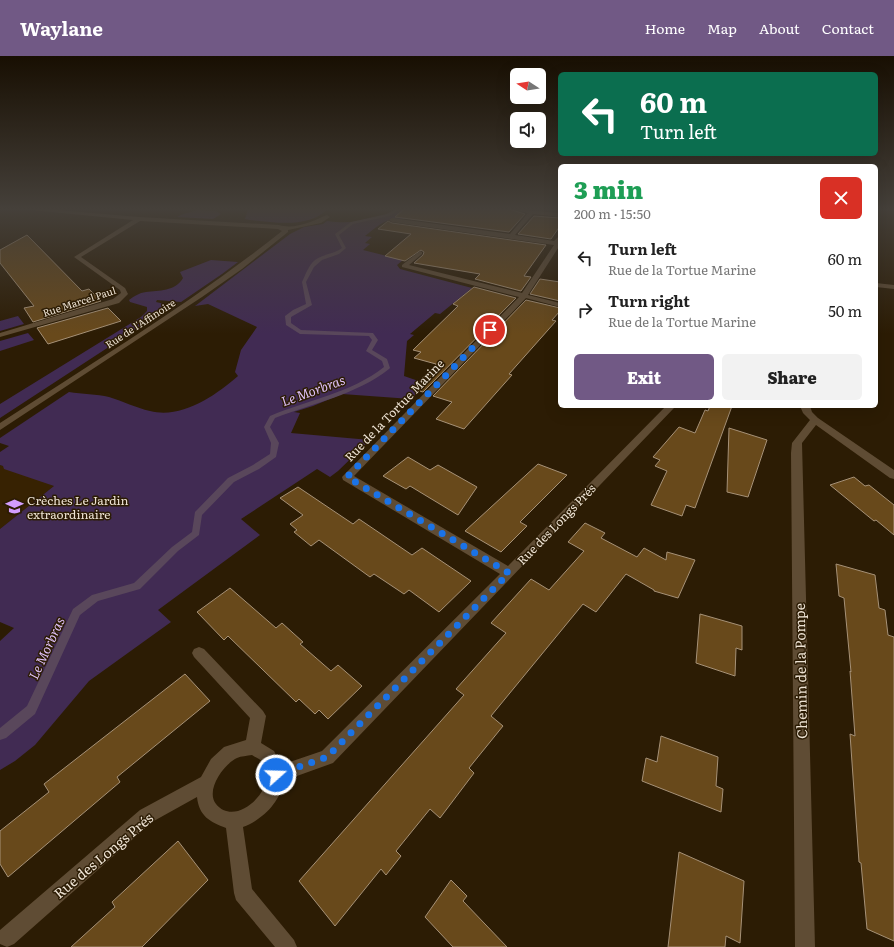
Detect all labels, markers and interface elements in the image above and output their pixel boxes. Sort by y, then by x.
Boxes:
text: Waylane [20,14,103,42]
text: Home [645,18,685,38]
text: Map [707,18,737,38]
text: About [759,18,800,38]
text: Contact [822,18,874,38]
north arrow [510,68,546,104]
map controls [510,68,546,148]
text: 60 m [640,80,707,122]
icon: left [574,88,626,140]
button: sound [510,112,546,148]
text: Turn left [640,118,717,145]
text: 3 min [574,171,643,206]
button: close [820,177,862,219]
text: 200 m · 15:50 [574,204,651,223]
text: Turn left [608,237,677,260]
icon: left [574,247,596,269]
text: 60 m [828,247,862,270]
text: Rue de la Tortue Marine [608,260,756,279]
street label: Rue Marcel Paul [40,282,118,320]
text: Turn right [608,289,690,312]
street label: Rue de l'Affinoire [102,295,178,351]
icon: right [574,299,596,321]
text: 50 m [828,299,862,322]
text: Rue de la Tortue Marine [608,312,756,331]
pin [473,313,507,347]
icon: arrive [479,319,501,341]
button: Exit [574,354,714,400]
button: Share [722,354,862,400]
street label: Rue de la Tortue Marine [340,355,448,465]
water label: Le Morbras [278,370,348,410]
street label: Rue des Longs Prés [513,479,600,569]
place label: Crèches Le Jardin extraordinaire [27,491,129,523]
school or university icon: Crèches Le Jardin extraordinaire [4,497,24,517]
street label: Chemin de la Pompe [789,603,811,739]
water label: Le Morbras [23,614,69,682]
position arrow [255,754,297,796]
street label: Rue des Longs Prés [49,807,157,903]

